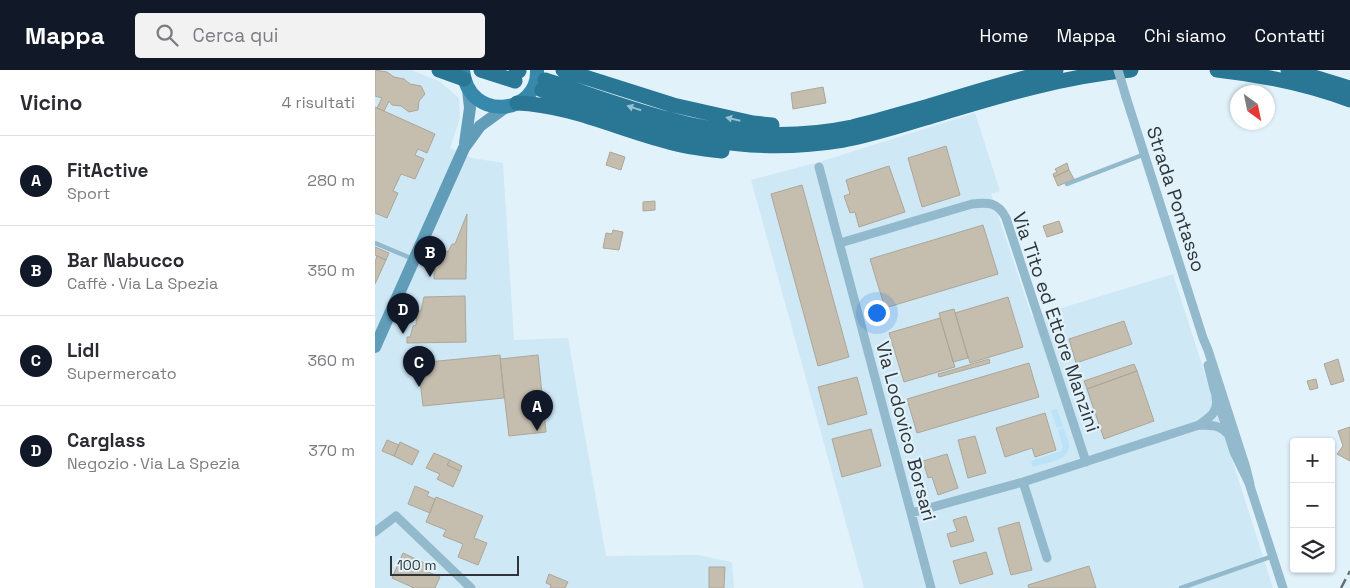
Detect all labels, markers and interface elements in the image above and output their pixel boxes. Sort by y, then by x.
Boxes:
search box [135,13,485,58]
text: Mappa [25,20,105,51]
icon: search [153,21,181,49]
text: Cerca qui [193,23,279,48]
text: Home [979,24,1029,47]
text: Mappa [1057,24,1116,47]
text: Chi siamo [1144,24,1226,47]
text: Contatti [1254,24,1325,47]
north arrow [1230,85,1275,130]
text: Vicino [20,89,82,116]
text: 4 risultati [282,92,355,113]
one-way arrow [626,104,641,112]
one-way arrow [725,115,740,123]
street label: Strada Pontasso [1141,123,1211,275]
text: FitActive [67,158,149,183]
text: A [31,170,41,191]
text: 280 m [307,170,355,191]
text: Sport [67,183,110,204]
street label: Via Tito ed Ettore Manzini [1007,209,1105,435]
pin: B [414,236,446,277]
text: Bar Nabucco [67,248,184,273]
text: B [31,260,41,281]
text: 350 m [308,260,355,281]
text: Caffè · Via La Spezia [67,273,218,294]
pin: D [387,293,419,334]
your location [864,300,890,326]
text: Lidl [67,338,100,363]
street label: Via Lodovico Borsari [870,339,942,523]
pin: C [403,346,435,387]
text: C [31,350,41,371]
text: 360 m [307,350,355,371]
text: Supermercato [67,363,177,384]
pin: A [521,390,553,431]
text: Carglass [67,428,145,453]
map controls [1290,438,1335,573]
button: + [1290,438,1335,483]
text: D [31,440,41,461]
text: 370 m [308,440,355,461]
text: Negozio · Via La Spezia [67,453,240,474]
button: − [1290,483,1335,528]
button: layers [1290,528,1335,573]
scale bar [390,553,519,576]
text: 100 m [397,556,436,574]

